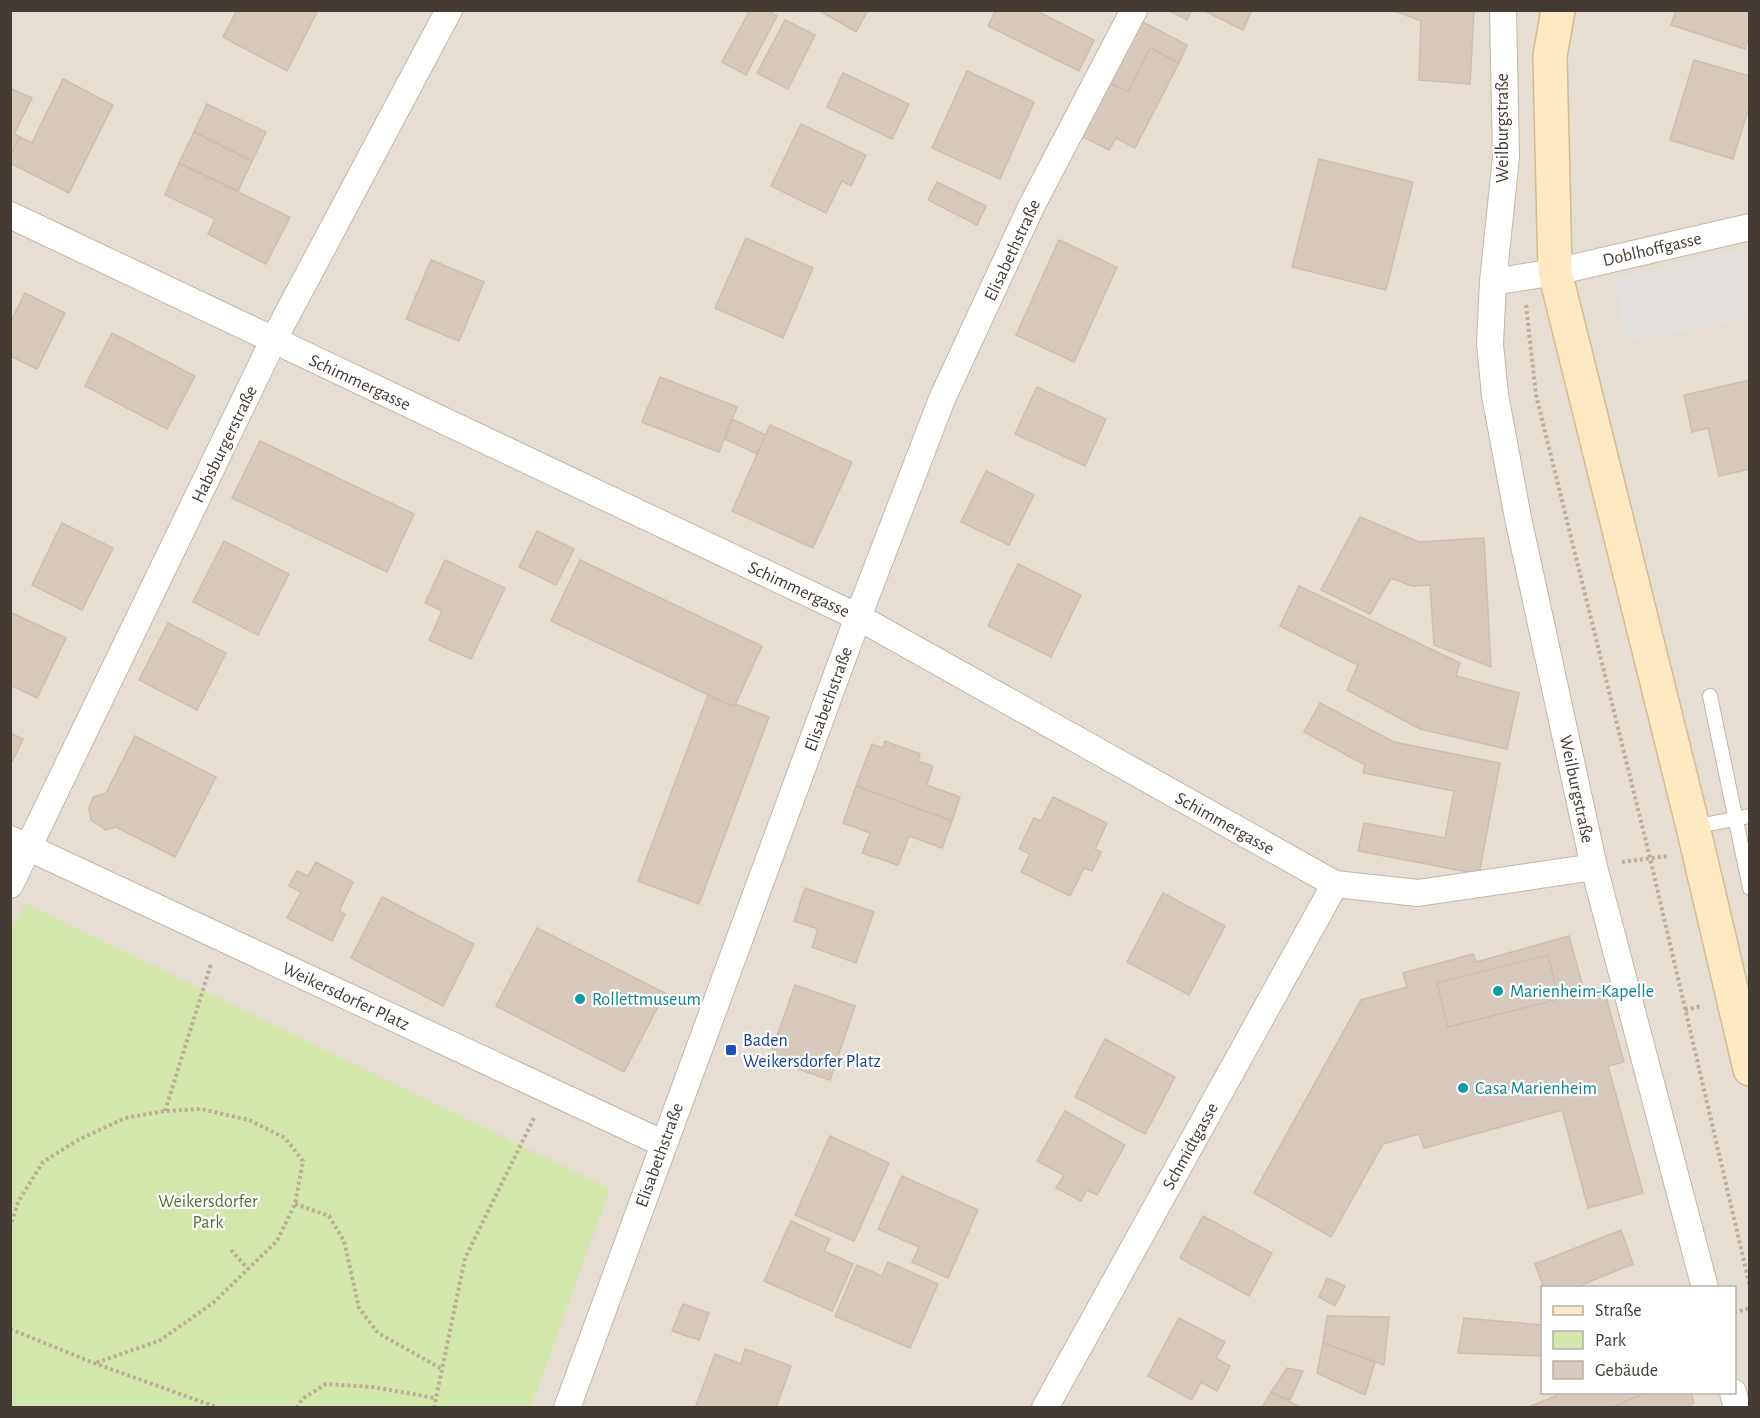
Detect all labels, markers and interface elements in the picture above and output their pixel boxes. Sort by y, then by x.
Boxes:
street label: Weilburgstraße [1494,73,1512,183]
street label: Elisabethstraße [982,197,1044,304]
street label: Doblhoffgasse [1601,230,1703,270]
street label: Schimmergasse [306,352,413,414]
street label: Habsburgerstraße [189,383,261,506]
street label: Schimmergasse [745,559,852,621]
street label: Elisabethstraße [802,645,856,754]
street label: Weilburgstraße [1556,734,1596,845]
street label: Schimmergasse [1172,789,1277,858]
street label: Weikersdorfer Platz [279,960,412,1034]
place label: Marienheim-Kapelle [1510,983,1654,1001]
marker: Marienheim-Kapelle [1491,984,1505,998]
place label: Rollettmuseum [592,991,701,1009]
marker: Rollettmuseum [573,992,587,1006]
place label: Baden Weikersdorfer Platz [743,1032,881,1071]
marker: Baden Weikersdorfer Platz [724,1043,738,1057]
place label: Casa Marienheim [1475,1080,1597,1098]
marker: Casa Marienheim [1456,1081,1470,1095]
street label: Schmidtgasse [1160,1100,1222,1193]
street label: Elisabethstraße [633,1101,687,1210]
park label: Weikersdorfer Park [158,1193,258,1232]
legend [1541,1286,1736,1394]
text: Straße [1595,1302,1641,1320]
text: Park [1595,1332,1627,1350]
text: Gebäude [1595,1362,1658,1380]

